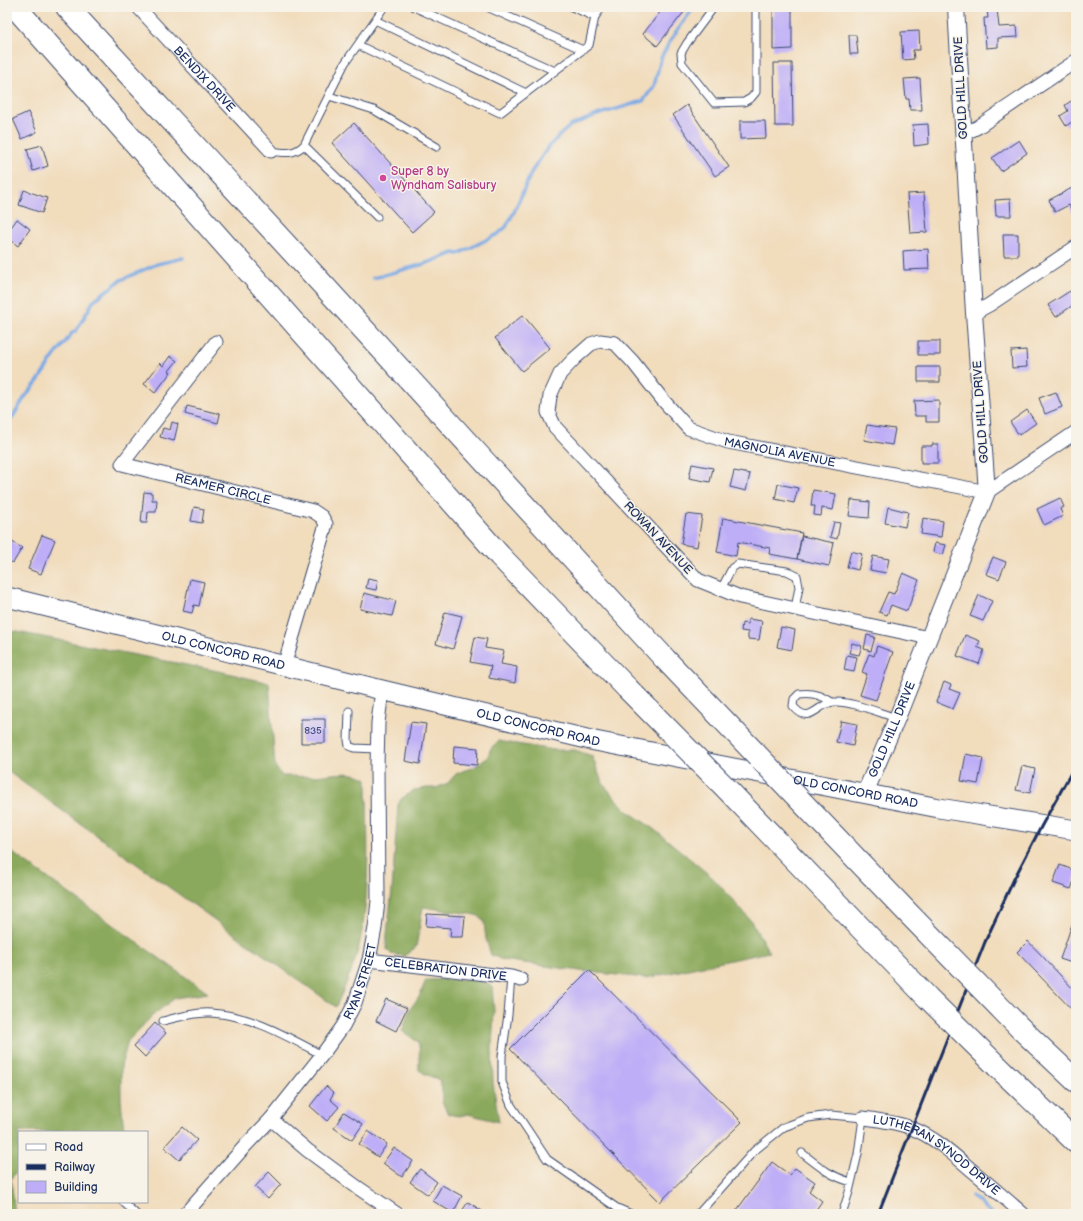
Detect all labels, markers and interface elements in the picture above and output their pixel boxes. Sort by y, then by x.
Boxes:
street label: GOLD HILL DRIVE [951,36,971,140]
street label: BENDIX DRIVE [170,43,239,115]
place label: Super 8 by Wyndham Salisbury [391,164,497,193]
marker: Super 8 by Wyndham Salisbury [378,173,388,183]
street label: GOLD HILL DRIVE [970,360,992,464]
street label: MAGNOLIA AVENUE [723,434,837,470]
street label: REAMER CIRCLE [174,470,272,508]
street label: ROWAN AVENUE [620,498,696,578]
street label: OLD CONCORD ROAD [160,628,287,673]
street label: GOLD HILL DRIVE [865,679,918,780]
street label: OLD CONCORD ROAD [475,705,601,749]
house number: 835 [304,725,322,737]
street label: OLD CONCORD ROAD [792,772,919,811]
street label: RYAN STREET [340,941,380,1022]
street label: CELEBRATION DRIVE [384,954,507,984]
street label: LUTHERAN SYNOD DRIVE [872,1112,1003,1198]
legend [18,1131,148,1203]
text: Road [54,1140,83,1155]
text: Railway [54,1160,96,1175]
text: Building [54,1180,98,1195]

